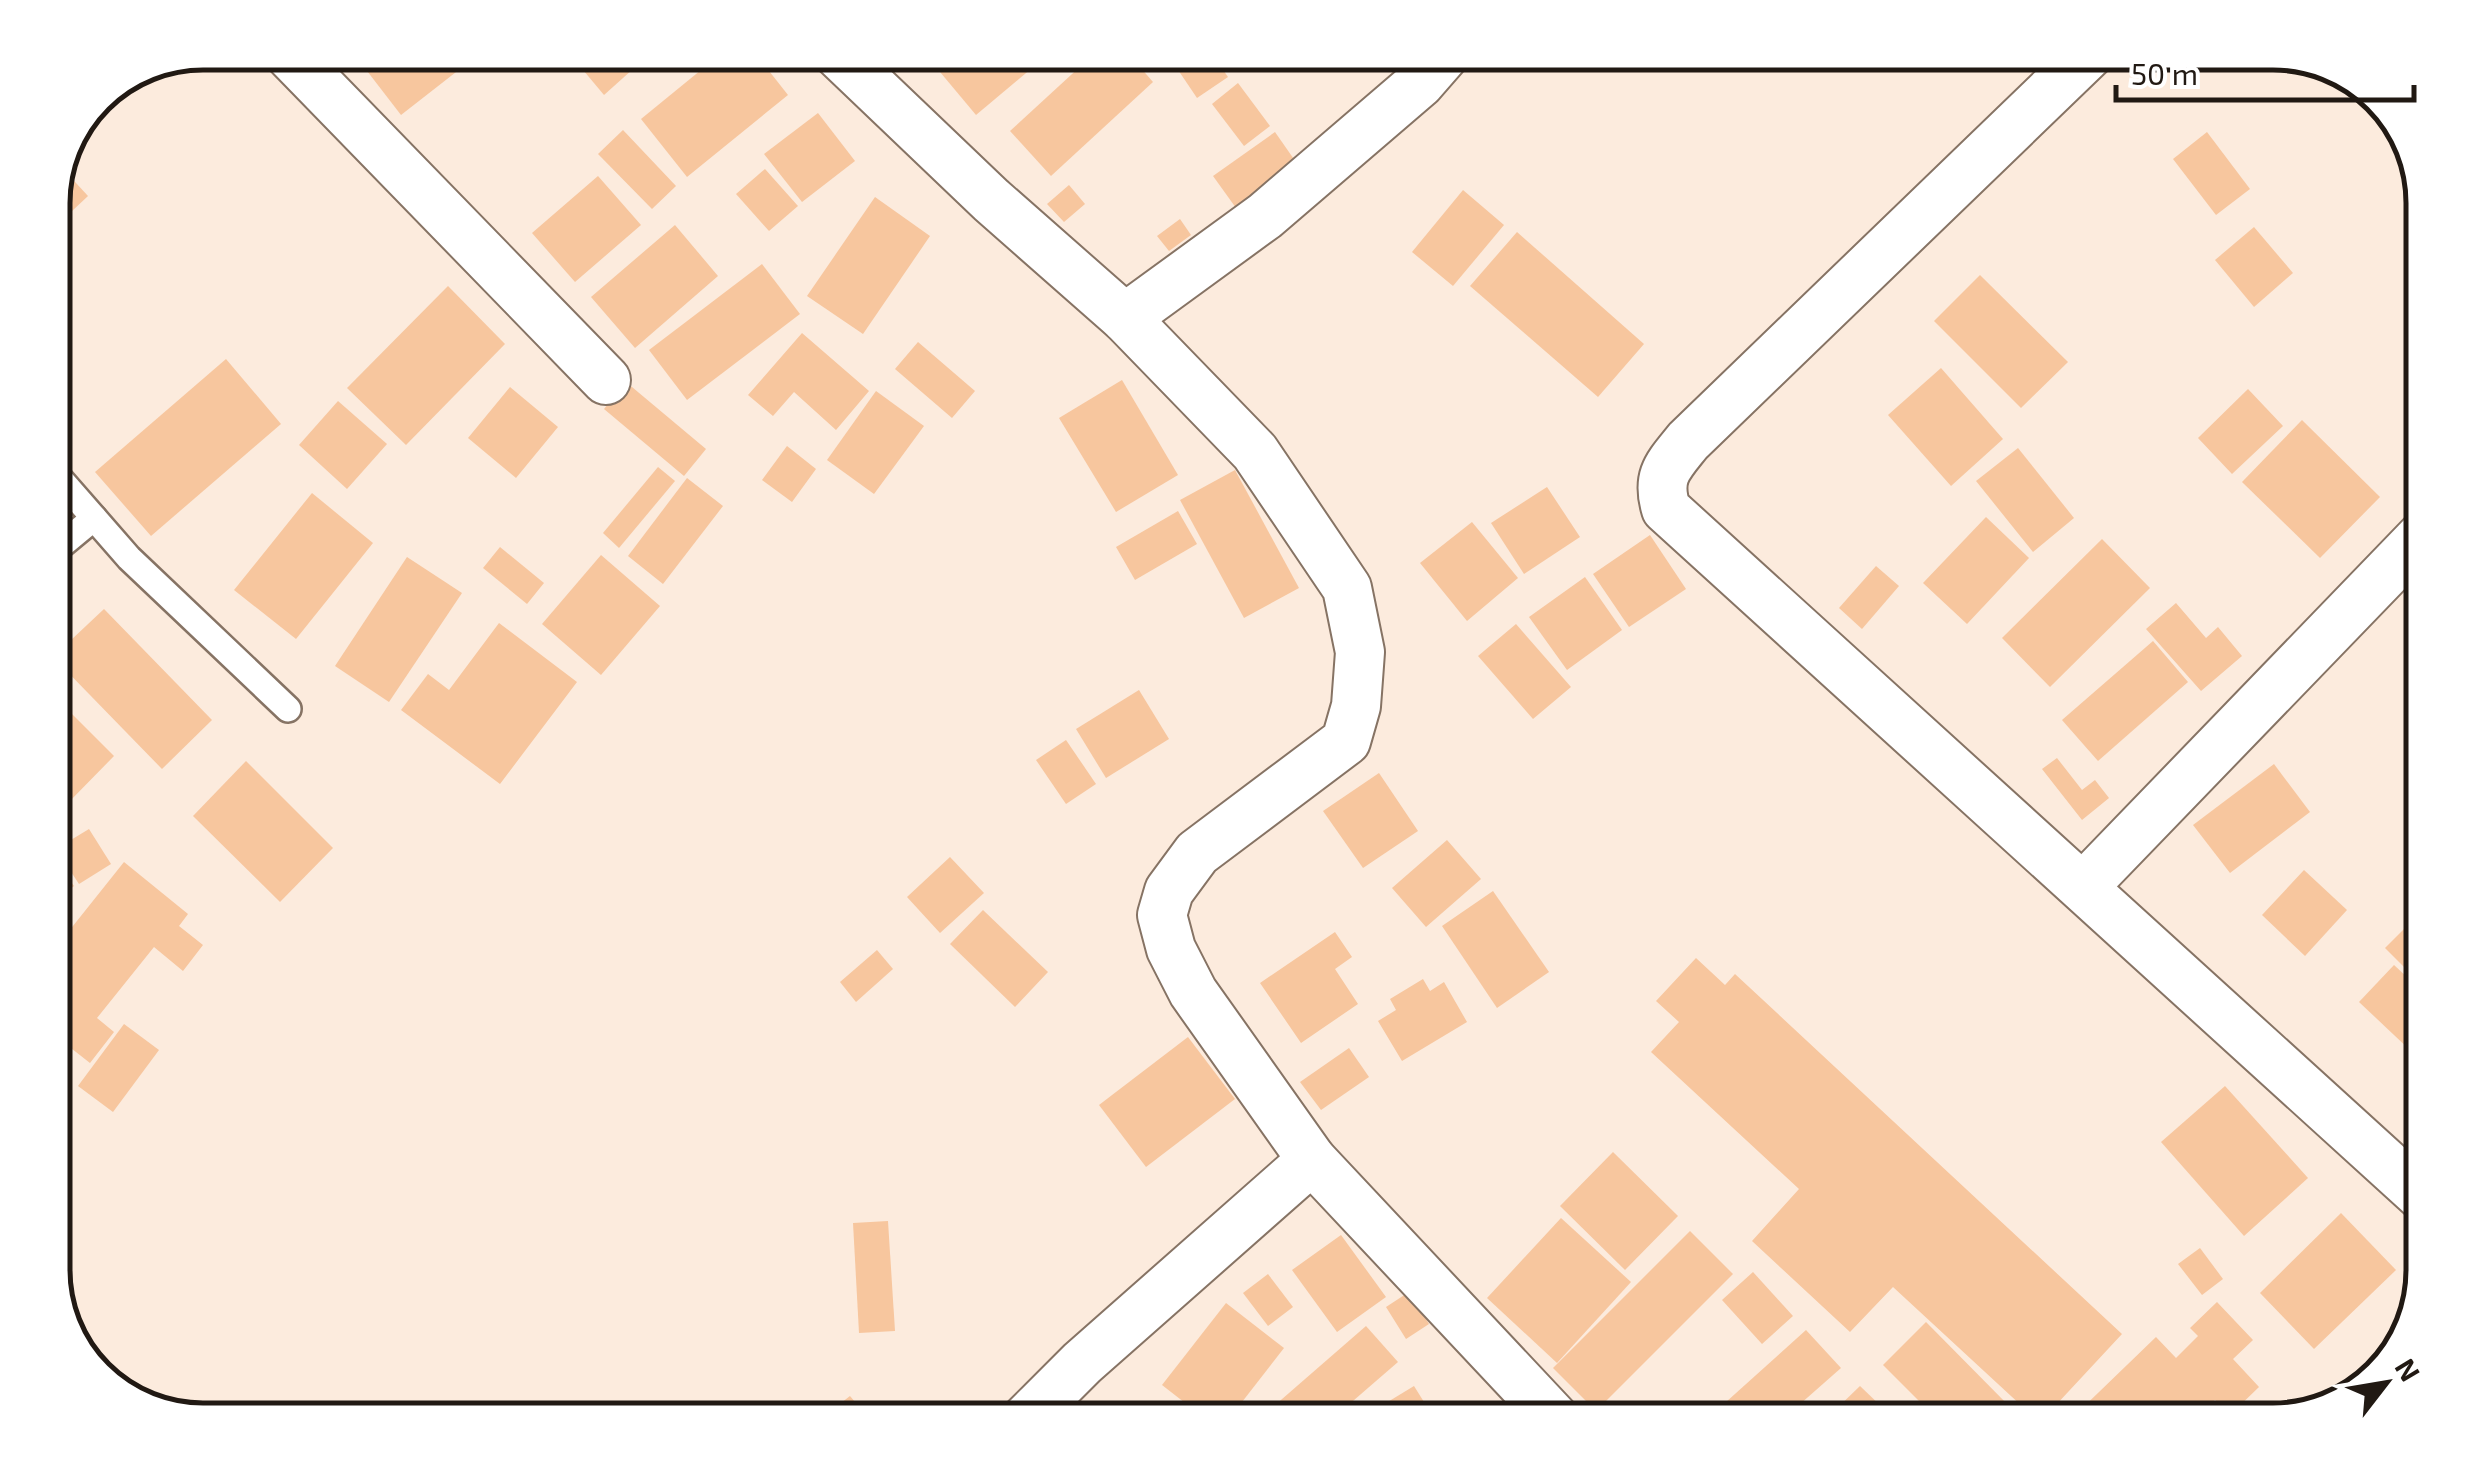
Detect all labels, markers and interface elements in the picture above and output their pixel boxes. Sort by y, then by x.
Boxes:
scale bar [2116,40,2414,102]
text: 50 m [2131,55,2198,91]
north arrow [2336,1333,2436,1433]
text: N [2389,1352,2428,1387]

